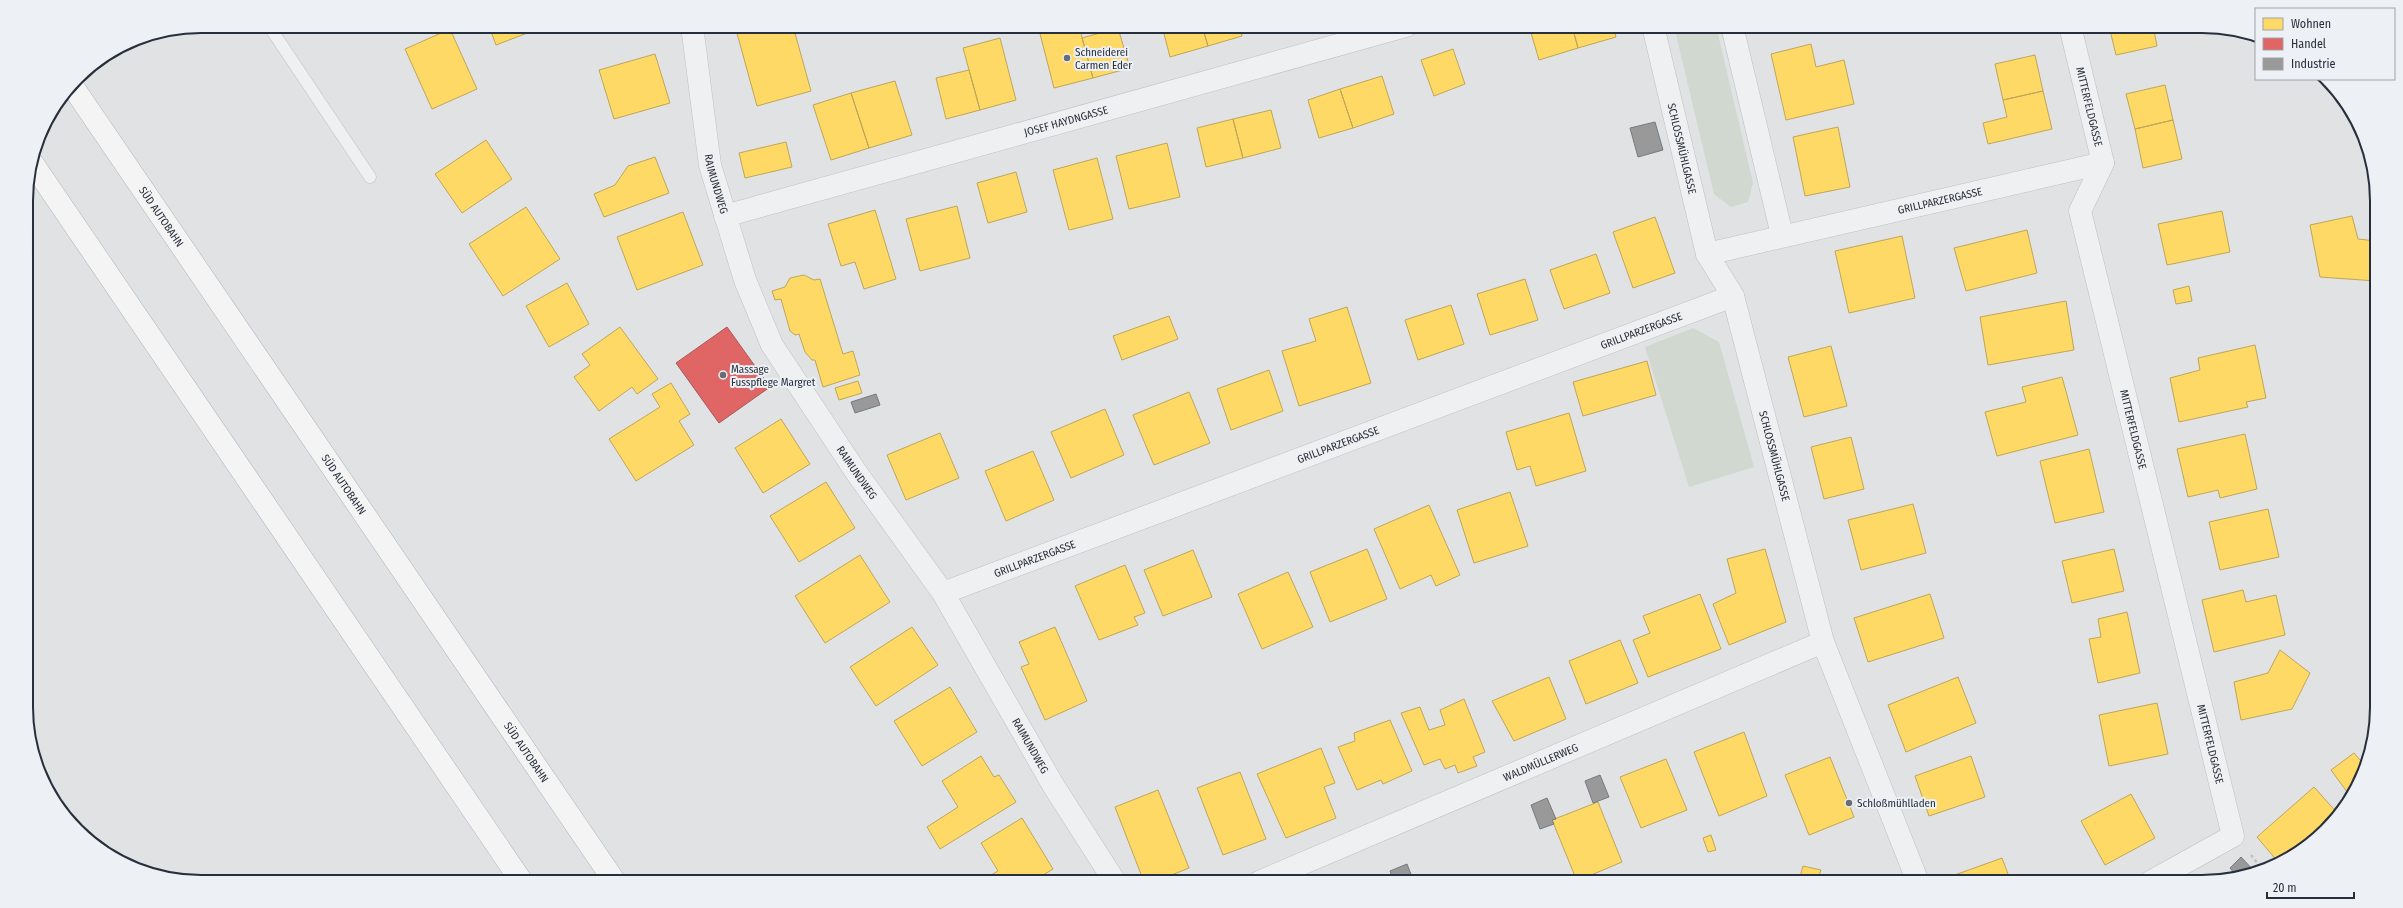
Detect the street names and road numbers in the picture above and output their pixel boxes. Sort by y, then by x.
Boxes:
street label: MITTERFELDGASSE [2073,66,2105,148]
street label: SCHLOSSMÜHLGASSE [1664,102,1699,196]
street label: JOSEF HAYDNGASSE [1023,103,1110,139]
street label: RAIMUNDWEG [702,153,730,216]
street label: SÜD AUTOBAHN [136,184,186,250]
street label: GRILLPARZERGASSE [1897,185,1983,217]
street label: GRILLPARZERGASSE [1599,310,1684,352]
street label: MITTERFELDGASSE [2117,388,2149,471]
street label: SCHLOSSMÜHLGASSE [1756,409,1792,503]
street label: GRILLPARZERGASSE [1296,424,1381,466]
street label: RAIMUNDWEG [834,444,879,502]
street label: SÜD AUTOBAHN [318,452,369,517]
street label: GRILLPARZERGASSE [992,538,1078,580]
street label: MITTERFELDGASSE [2194,703,2226,785]
street label: RAIMUNDWEG [1009,716,1051,776]
street label: SÜD AUTOBAHN [501,720,551,785]
street label: WALDMÜLLERWEG [1501,741,1580,784]

